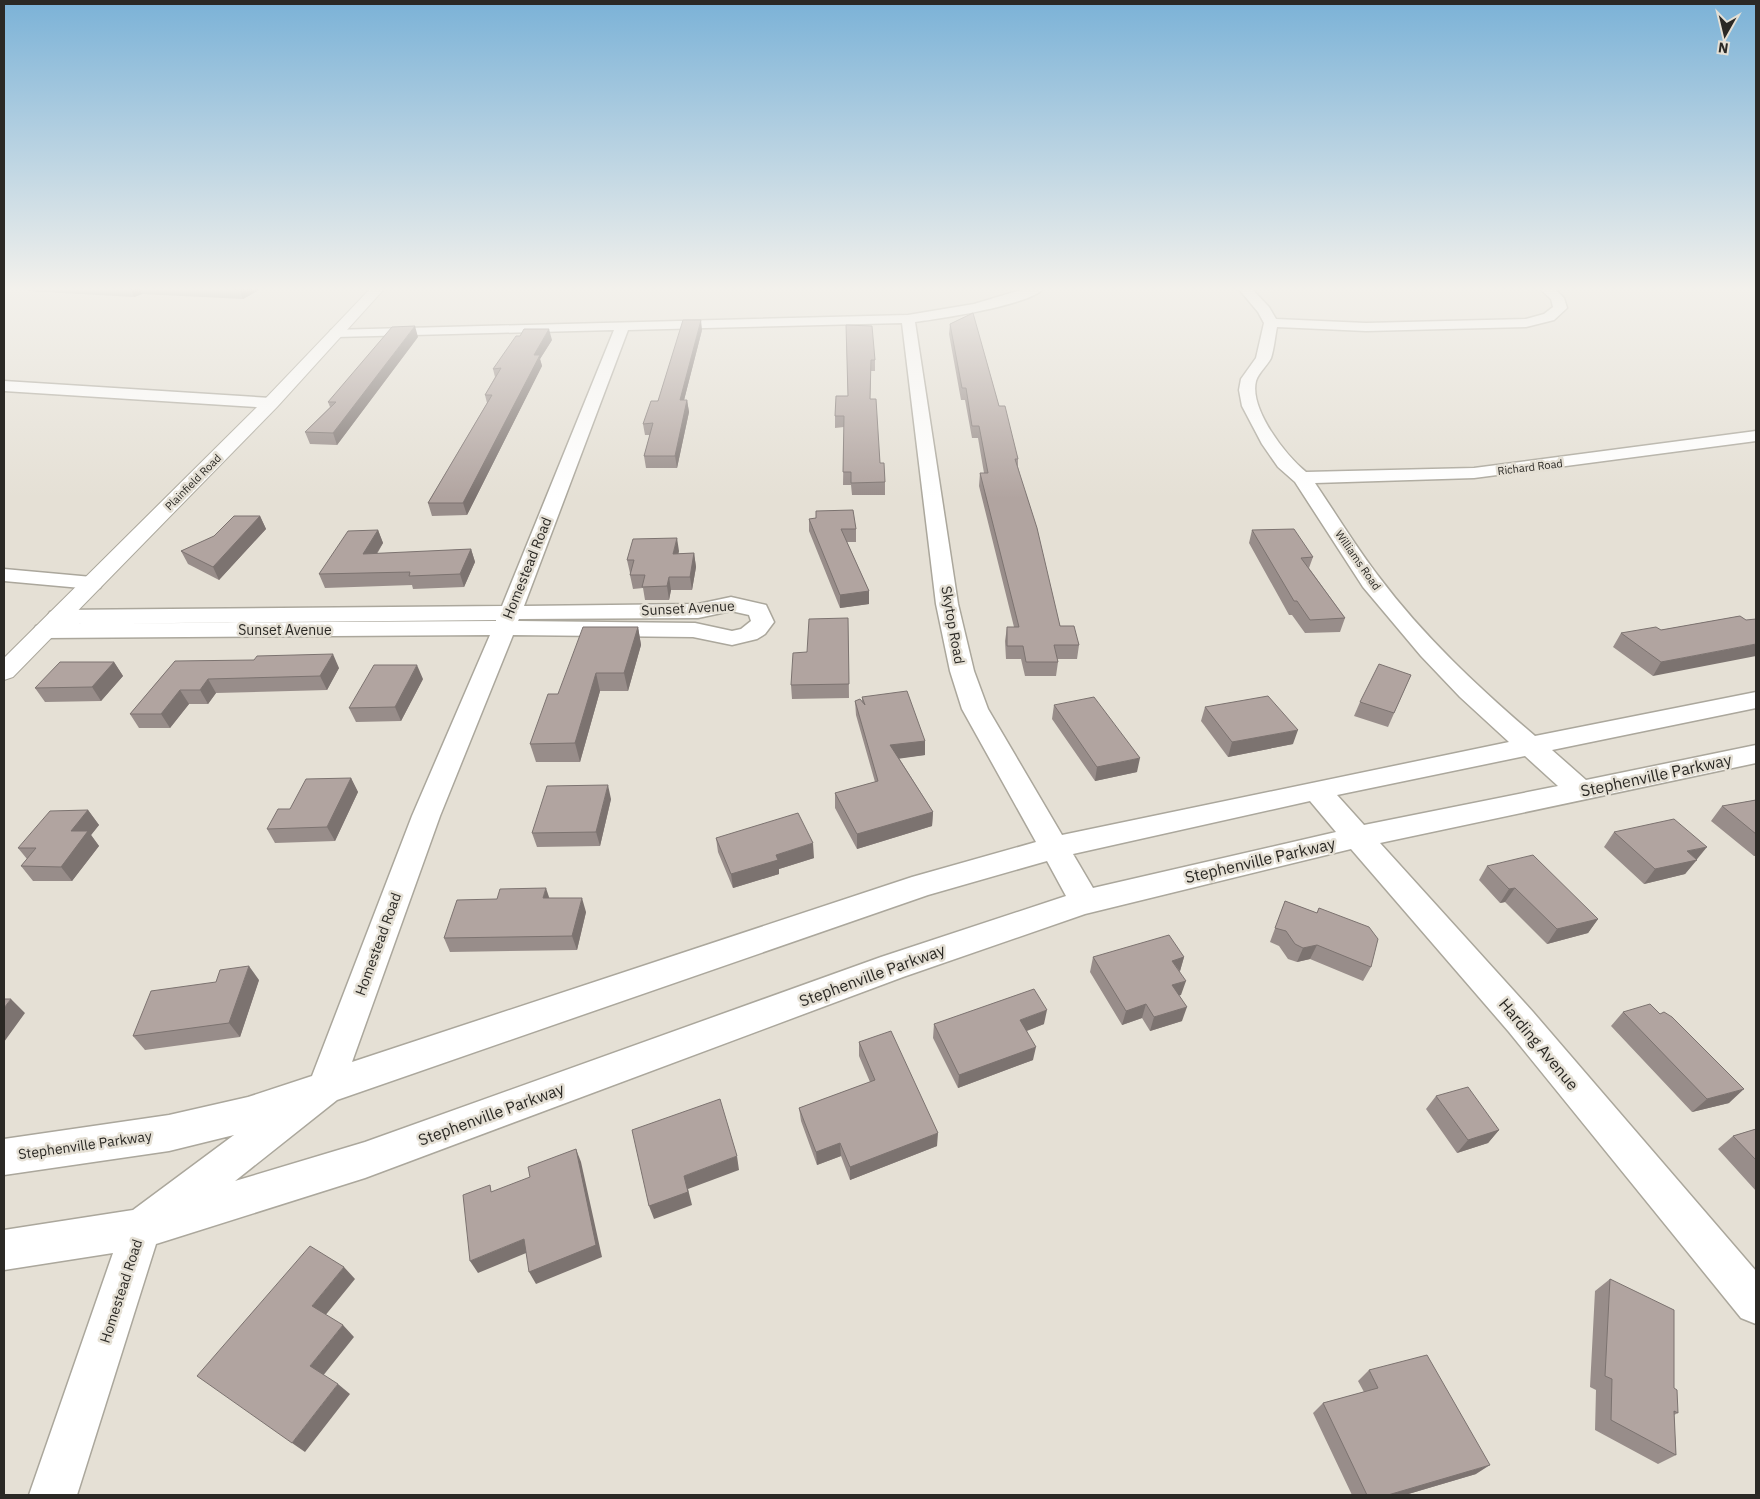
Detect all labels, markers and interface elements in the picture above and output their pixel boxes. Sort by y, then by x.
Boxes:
north arrow [1700,10,1750,60]
text: N [1717,38,1729,57]
street label: Plainfield Road [162,451,224,513]
street label: Richard Road [1497,456,1563,478]
street label: Homestead Road [498,515,556,621]
street label: Williams Road [1332,527,1384,593]
street label: Skytop Road [937,585,969,665]
street label: Sunset Avenue [641,597,735,619]
street label: Sunset Avenue [238,621,332,639]
street label: Stephenville Parkway [1579,749,1733,801]
street label: Stephenville Parkway [1183,833,1337,887]
street label: Homestead Road [351,890,405,998]
street label: Stephenville Parkway [796,939,948,1011]
street label: Harding Avenue [1495,994,1583,1094]
street label: Stephenville Parkway [415,1078,567,1150]
street label: Stephenville Parkway [17,1127,153,1163]
street label: Homestead Road [96,1237,146,1345]

